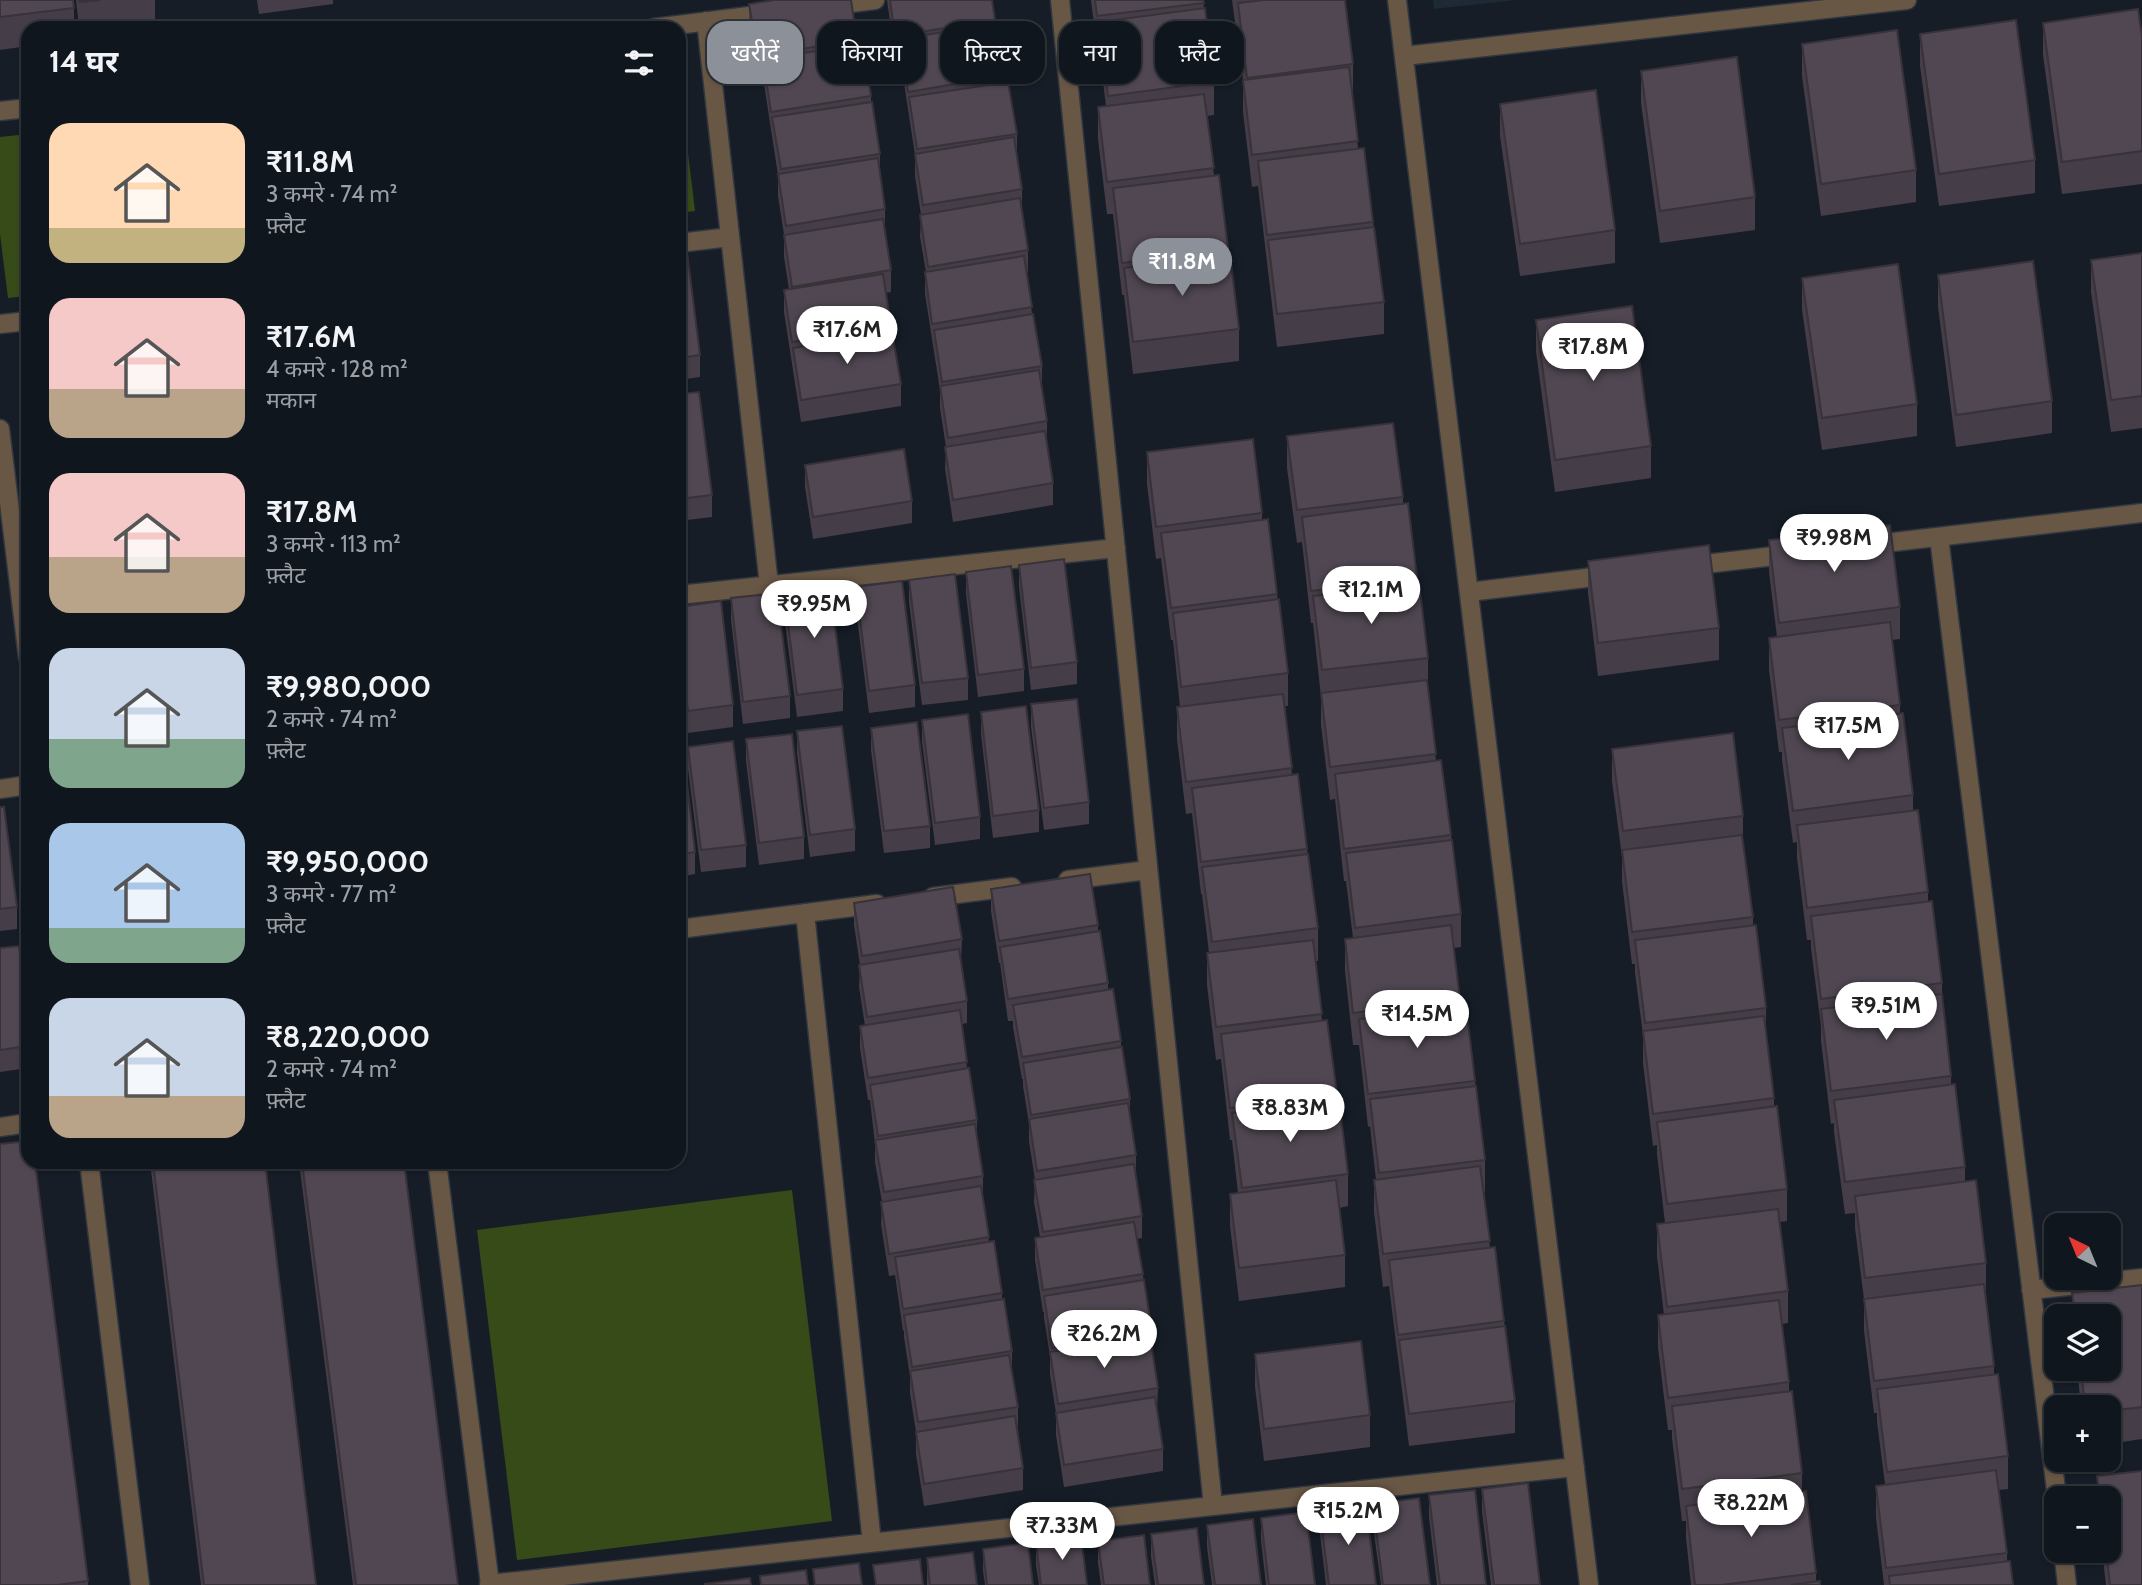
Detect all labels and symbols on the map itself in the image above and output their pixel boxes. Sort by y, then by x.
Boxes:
pin: ₹11.8M [1125,238,1239,298]
pin: ₹17.6M [790,306,904,366]
pin: ₹17.8M [1536,324,1650,383]
pin: ₹9.98M [1777,514,1891,574]
pin: ₹12.1M [1314,566,1428,626]
pin: ₹9.95M [757,580,871,640]
pin: ₹17.5M [1791,702,1905,762]
pin: ₹9.51M [1829,982,1943,1042]
pin: ₹14.5M [1360,990,1474,1050]
pin: ₹8.83M [1233,1084,1347,1144]
north arrow [2044,1213,2121,1290]
pin: ₹26.2M [1047,1310,1161,1370]
pin: ₹8.22M [1694,1480,1808,1539]
pin: ₹15.2M [1291,1488,1405,1547]
pin: ₹7.33M [1005,1502,1119,1562]

